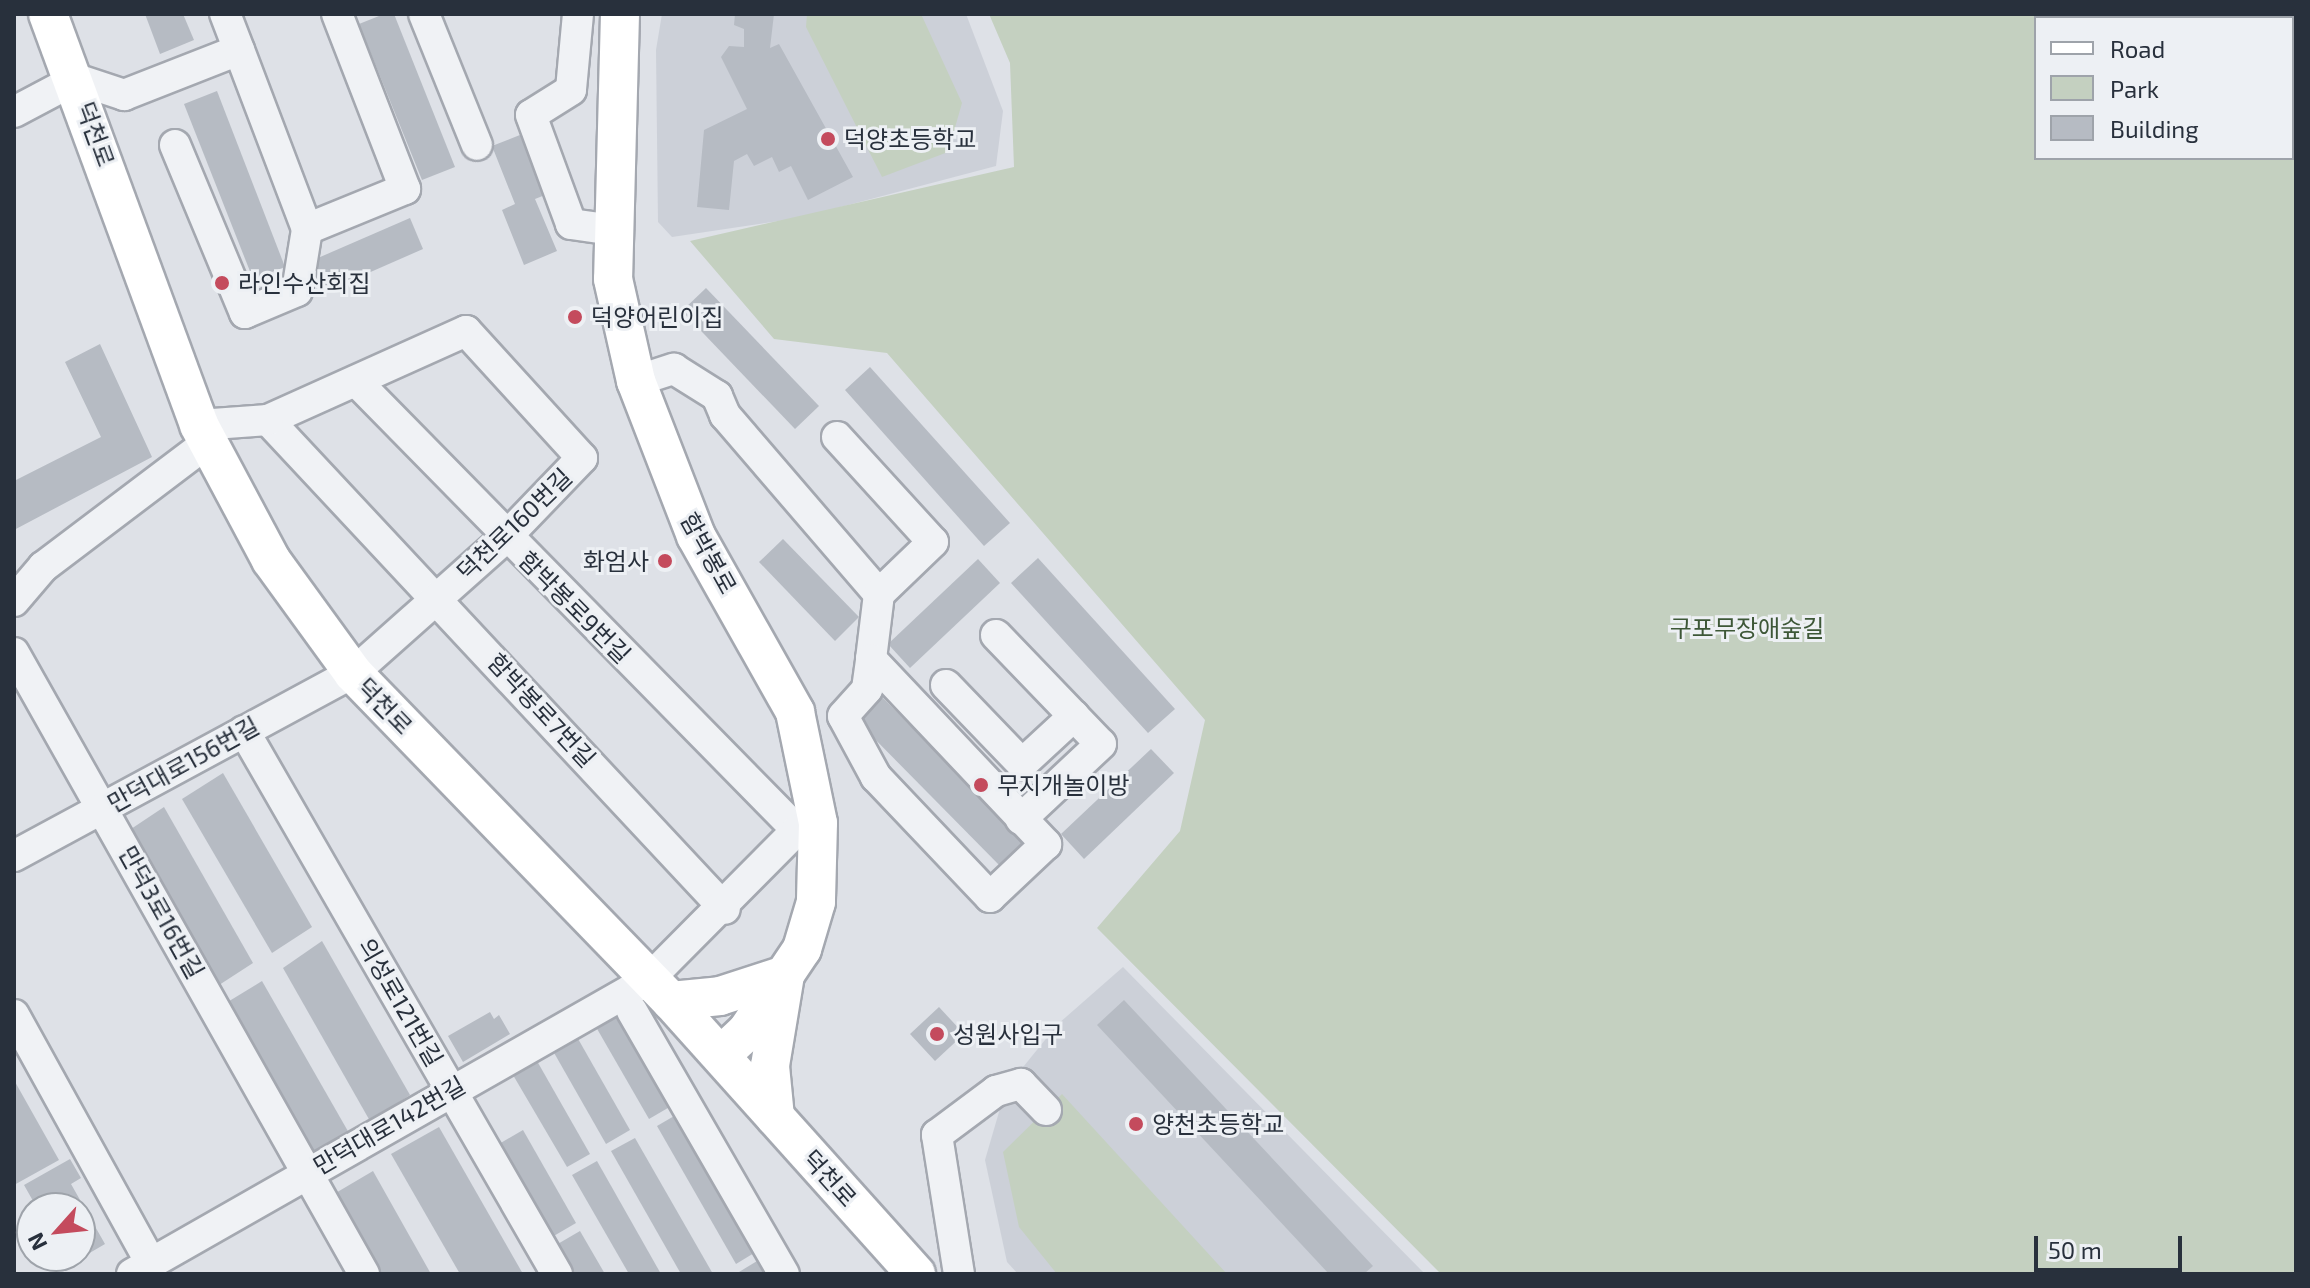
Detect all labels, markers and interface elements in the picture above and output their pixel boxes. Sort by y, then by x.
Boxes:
legend [2034,16,2294,160]
text: Road [2110,34,2165,63]
text: Park [2110,74,2159,103]
street label: 덕천로 [71,98,121,170]
text: Building [2110,114,2199,143]
place label: 덕양초등학교 [844,125,976,153]
marker: 덕양초등학교 [819,130,837,148]
place label: 라인수산회집 [238,269,370,297]
marker: 라인수산회집 [213,274,231,292]
place label: 덕양어린이집 [591,303,723,331]
marker: 덕양어린이집 [566,308,584,326]
street label: 덕천로160번길 [451,462,577,586]
street label: 함박봉로 [675,507,743,599]
street label: 함박봉로9번길 [513,545,637,669]
place label: 화엄사 [583,547,649,575]
marker: 화엄사 [656,552,674,570]
park label: 구포무장애숲길 [1670,614,1824,642]
street label: 함박봉로7번길 [482,647,602,773]
street label: 덕천로 [352,672,418,740]
street label: 만덕대로156번길 [102,711,264,817]
place label: 무지개놀이방 [997,771,1129,799]
marker: 무지개놀이방 [972,776,990,794]
street label: 만덕3로16번길 [114,841,210,983]
street label: 의성로121번길 [353,933,449,1071]
place label: 성원사입구 [953,1020,1063,1048]
marker: 성원사입구 [928,1025,946,1043]
street label: 만덕대로142번길 [308,1070,470,1180]
place label: 양천초등학교 [1152,1110,1284,1138]
marker: 양천초등학교 [1127,1115,1145,1133]
street label: 덕천로 [797,1144,863,1212]
north arrow [16,1192,96,1272]
scale bar [2038,1220,2186,1270]
text: N [21,1229,52,1255]
text: 50 m [2048,1235,2102,1264]

